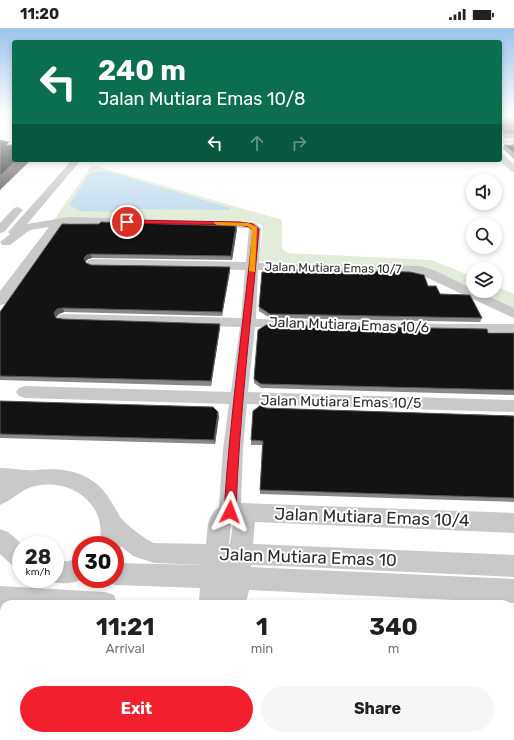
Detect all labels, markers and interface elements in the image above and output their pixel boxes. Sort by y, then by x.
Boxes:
text: 11:20 [20,5,59,23]
text: 240 m [98,54,186,87]
icon: left [32,56,84,108]
text: Jalan Mutiara Emas 10/8 [98,88,305,110]
icon: left [204,132,226,154]
icon: ahead [246,132,268,154]
icon: right [288,132,310,154]
map controls [466,174,502,298]
button: sound [466,174,502,210]
pin [110,205,144,239]
icon: arrive [116,211,138,233]
button: search [466,218,502,254]
street label: Jalan Mutiara Emas 10/7 [264,260,402,276]
button: layers [466,262,502,298]
street label: Jalan Mutiara Emas 10/6 [269,314,429,336]
street label: Jalan Mutiara Emas 10/5 [260,392,422,412]
position arrow [209,491,251,533]
street label: Jalan Mutiara Emas 10/4 [274,504,470,530]
speed limit sign: 30 [72,536,124,588]
street label: Jalan Mutiara Emas 10 [219,544,397,570]
text: 28 [25,545,51,569]
text: km/h [26,566,50,578]
text: 11:21 [96,613,155,641]
text: 1 [256,613,268,641]
text: 340 [369,613,418,641]
text: Arrival [106,641,145,656]
text: min [251,641,273,656]
text: m [388,641,399,656]
button: Exit [20,686,253,732]
button: Share [261,686,494,732]

